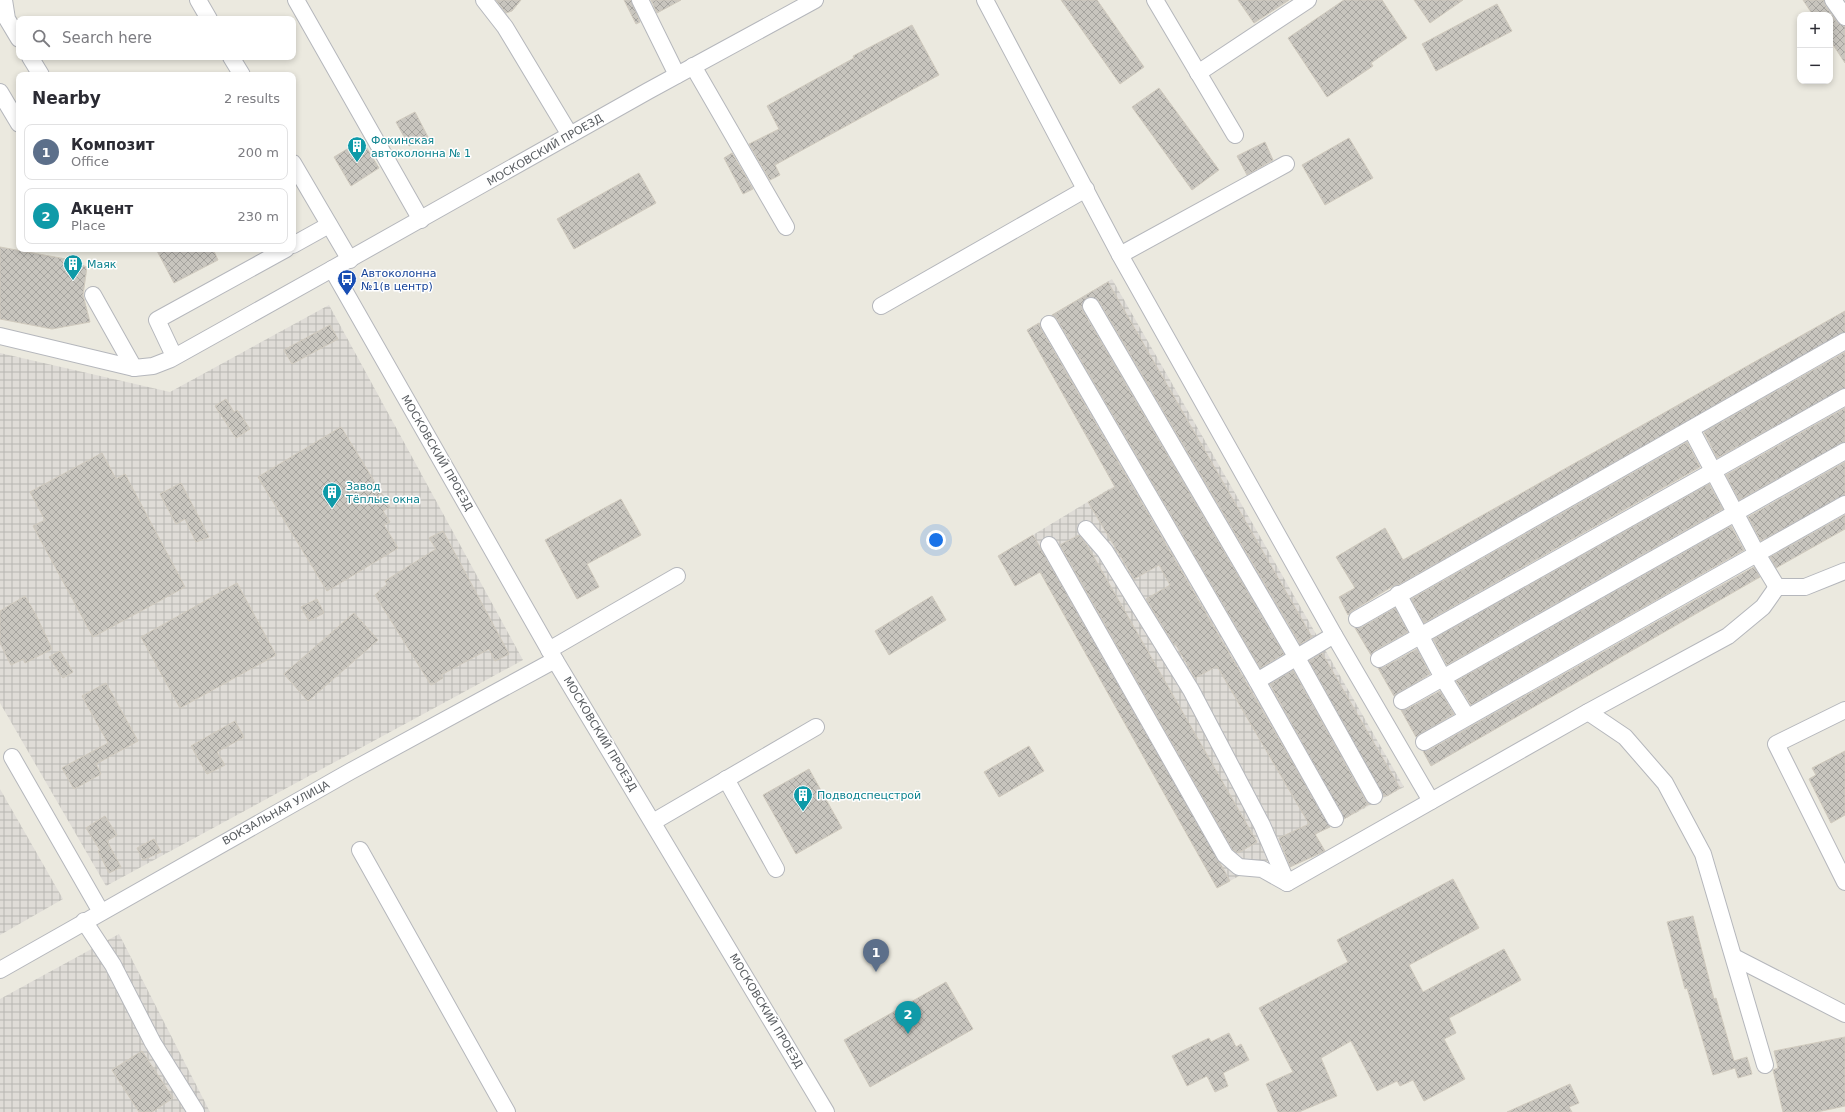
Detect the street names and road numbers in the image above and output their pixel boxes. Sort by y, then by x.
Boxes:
street label: МОСКОВСКИЙ ПРОЕЗД [485,111,606,188]
street label: МОСКОВСКИЙ ПРОЕЗД [399,393,476,514]
street label: МОСКОВСКИЙ ПРОЕЗД [561,674,640,794]
street label: ВОКЗАЛЬНАЯ УЛИЦА [220,778,332,848]
street label: МОСКОВСКИЙ ПРОЕЗД [727,951,806,1071]

